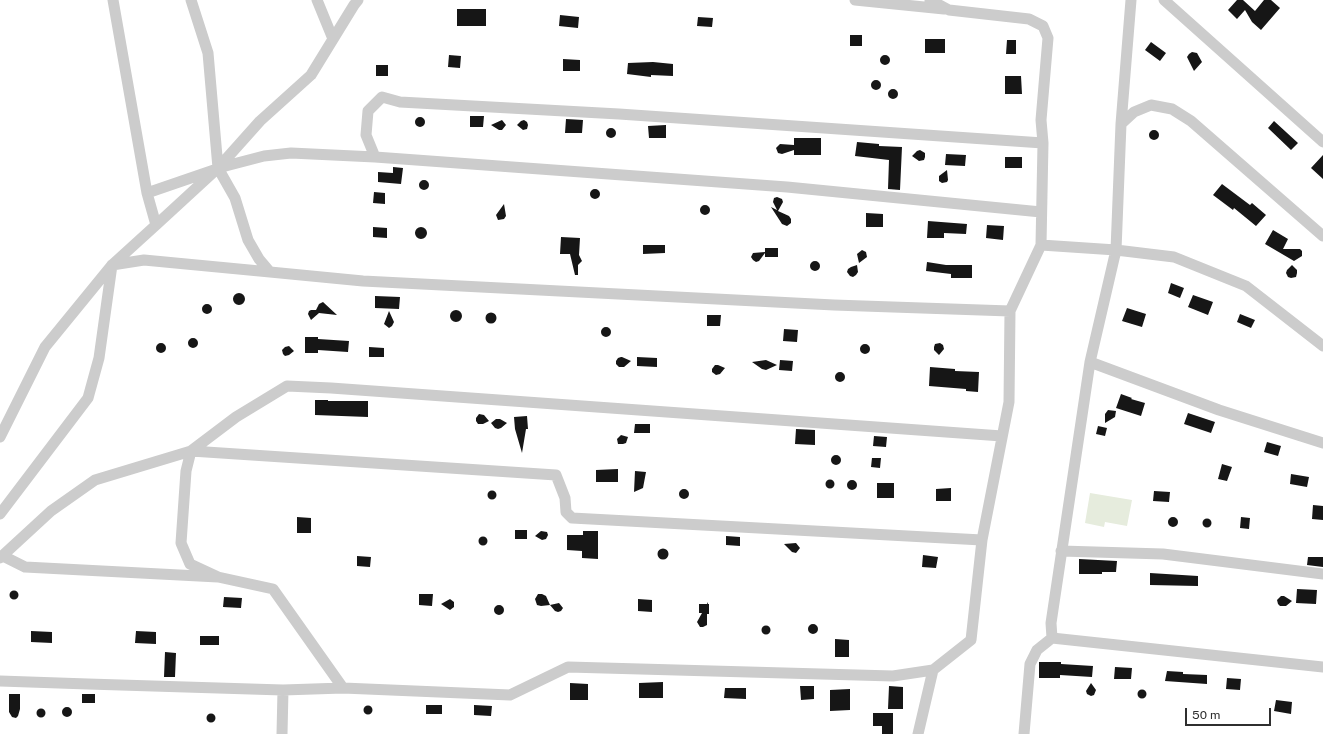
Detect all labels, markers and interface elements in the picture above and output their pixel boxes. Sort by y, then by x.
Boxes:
scale bar [1187,700,1273,726]
text: 50 m [1192,708,1220,722]

